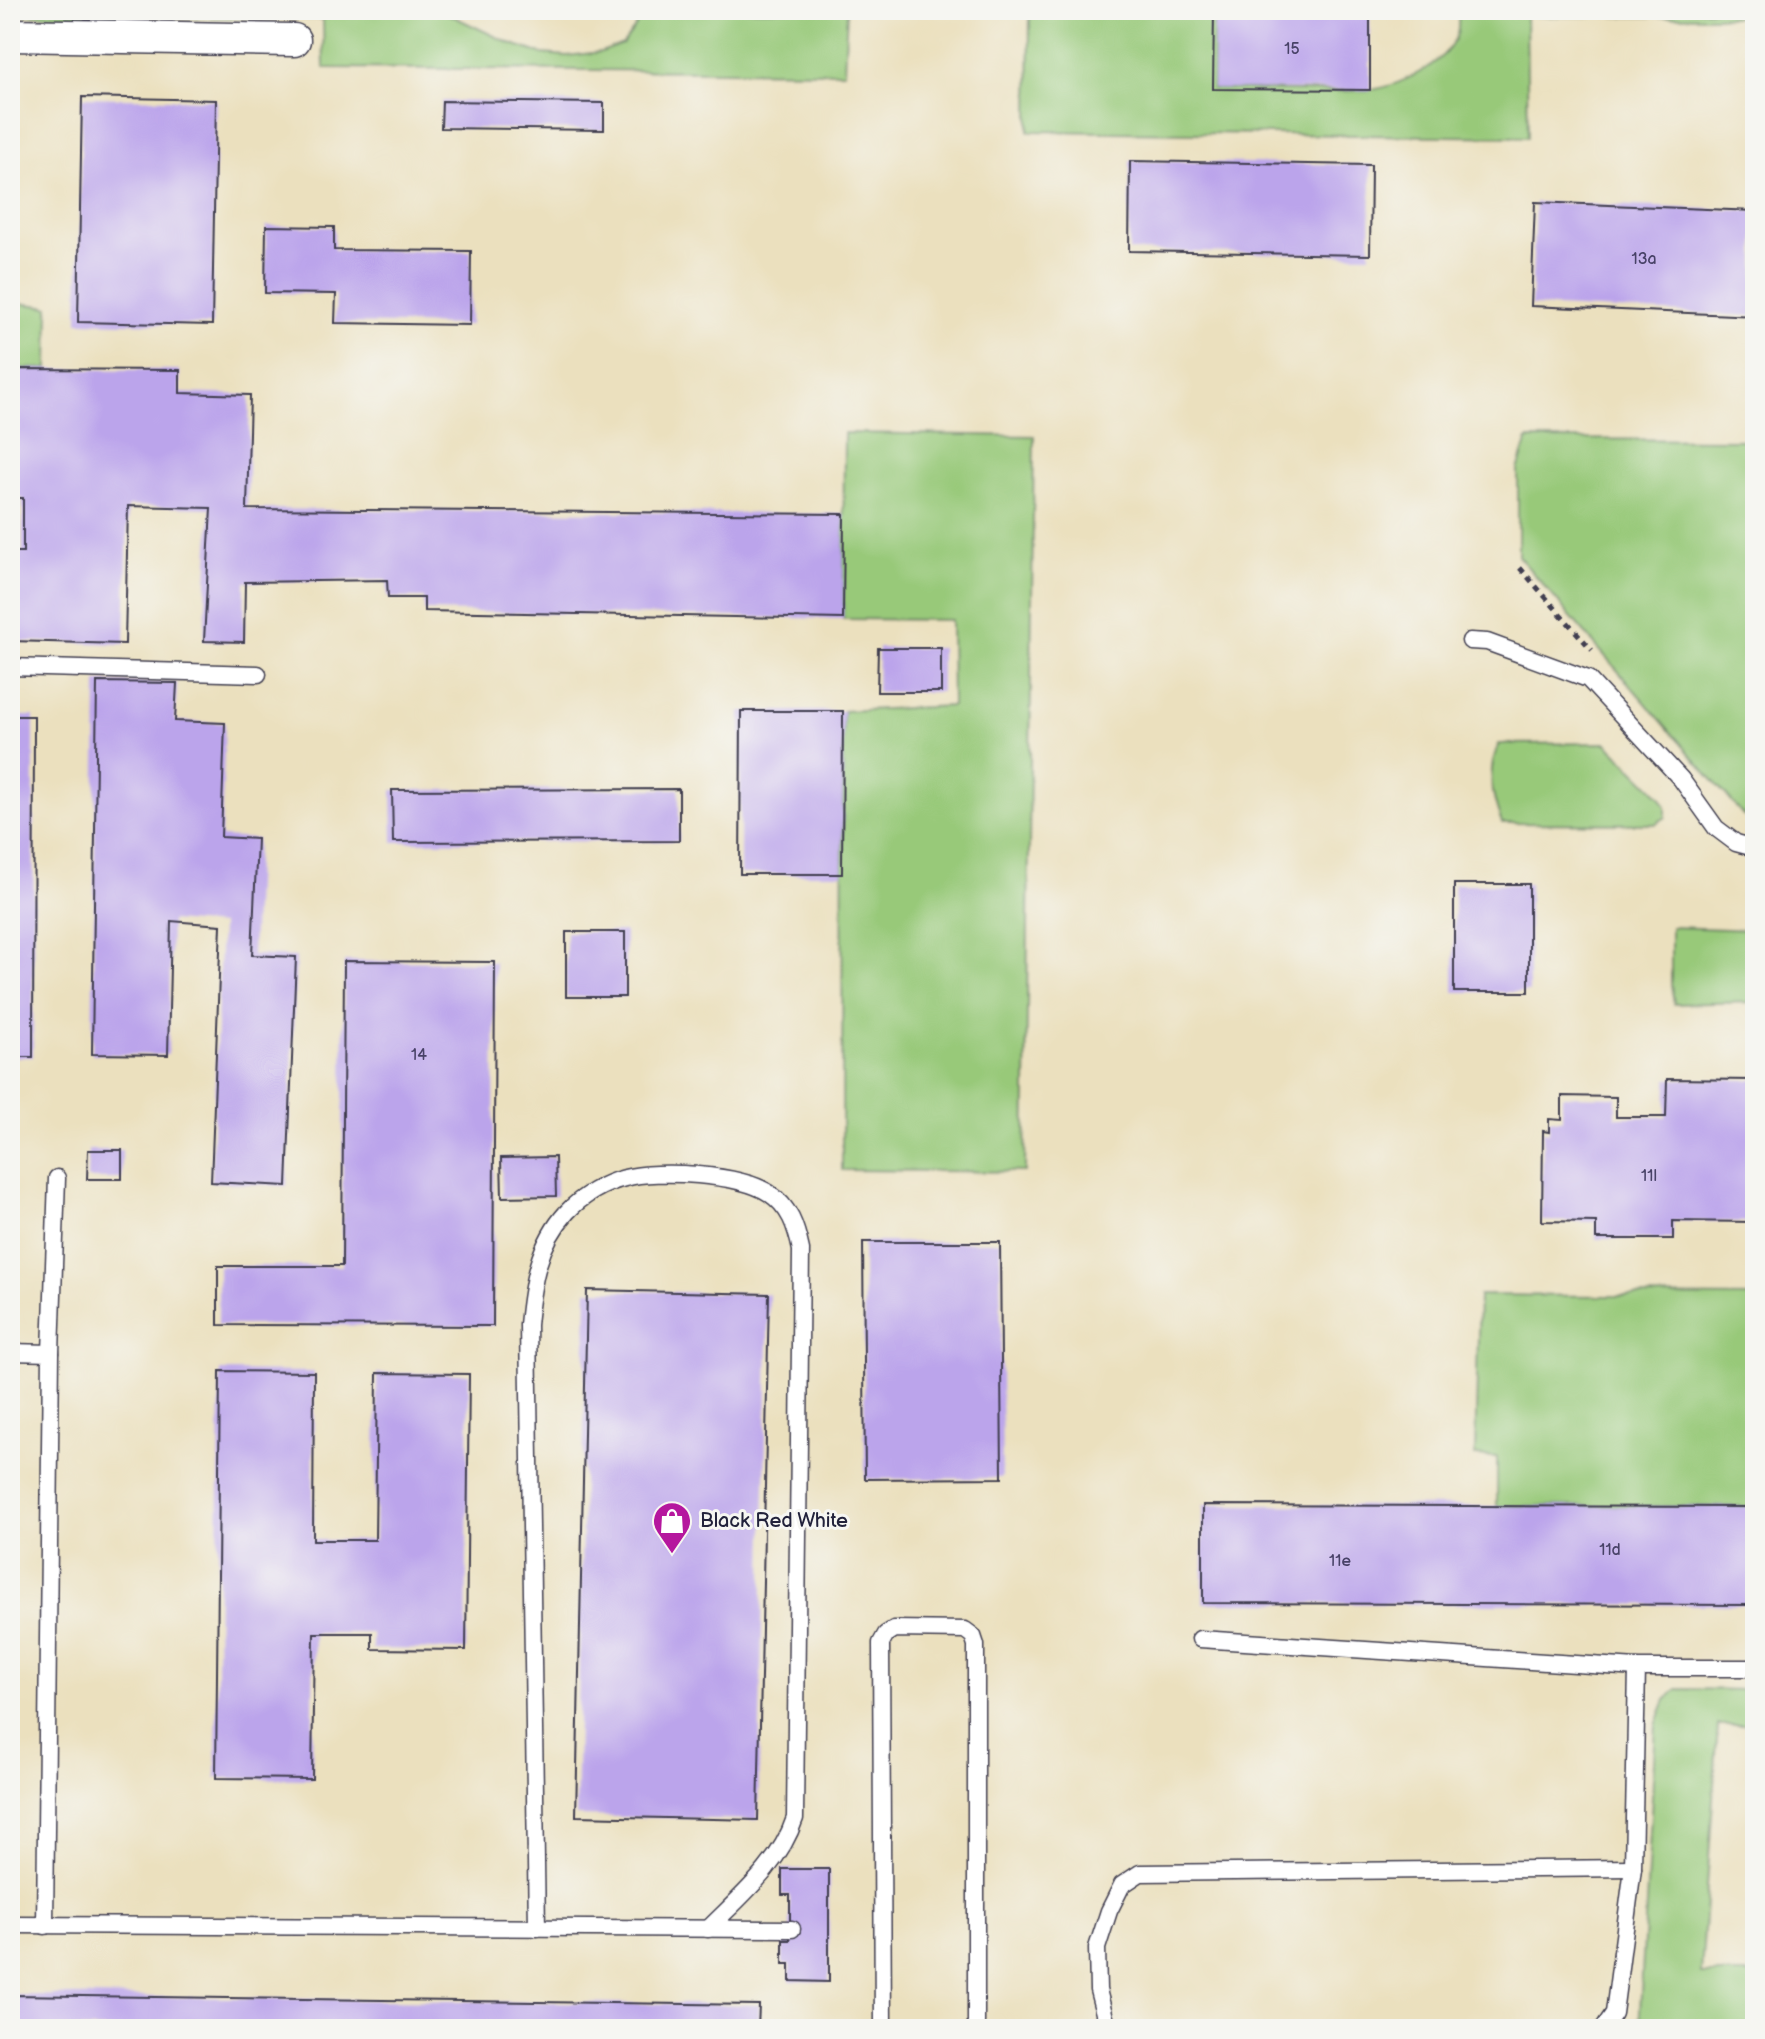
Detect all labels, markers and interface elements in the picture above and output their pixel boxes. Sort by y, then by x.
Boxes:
house number: 15 [1284,40,1300,59]
house number: 13a [1631,250,1657,269]
house number: 14 [411,1046,427,1065]
house number: 11l [1641,1167,1657,1186]
shop icon: Black Red White [651,1500,693,1555]
place label: Black Red White [700,1509,848,1533]
house number: 11d [1599,1541,1621,1560]
house number: 11e [1329,1552,1351,1571]

